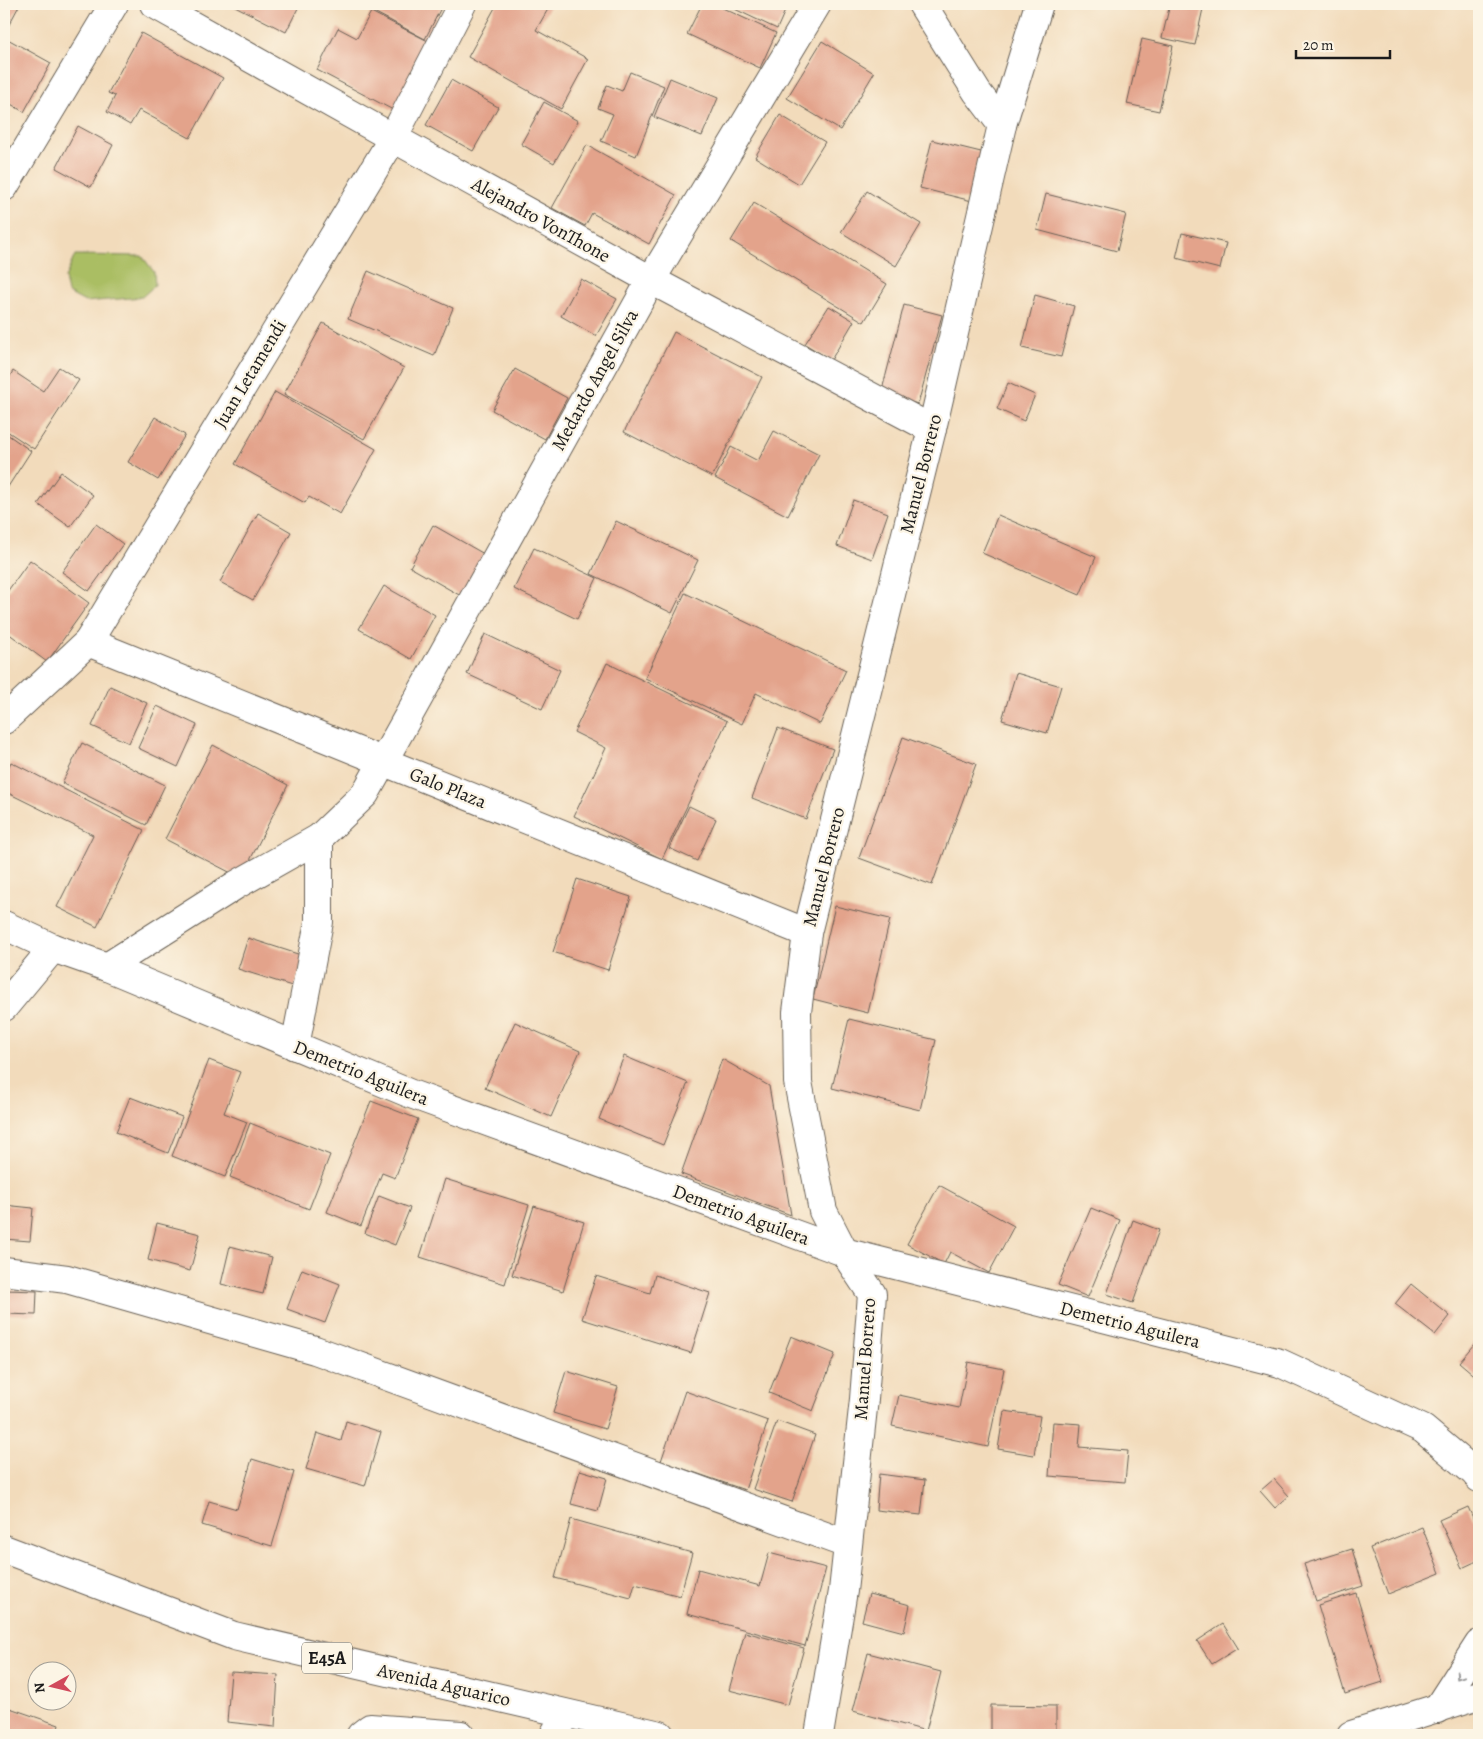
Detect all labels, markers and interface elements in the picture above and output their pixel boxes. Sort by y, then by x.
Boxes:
scale bar [1296,28,1389,60]
text: 20 m [1303,35,1334,55]
street label: Alejandro VonThone [466,171,615,269]
street label: Medardo Angel Silva [545,304,645,455]
street label: Juan Letamendi [207,315,293,433]
street label: Manuel Borrero [894,411,948,537]
street label: Galo Plaza [406,761,490,815]
street label: Manuel Borrero [797,804,851,930]
street label: Demetrio Aguilera [290,1034,433,1112]
street label: Demetrio Aguilera [669,1178,813,1252]
street label: Demetrio Aguilera [1057,1295,1203,1355]
street label: Manuel Borrero [848,1297,882,1421]
road number: E45A [302,1642,352,1674]
street label: Avenida Aguarico [374,1657,513,1713]
north arrow [28,1662,78,1712]
one-way arrow [1456,1671,1465,1680]
text: N [30,1681,50,1694]

